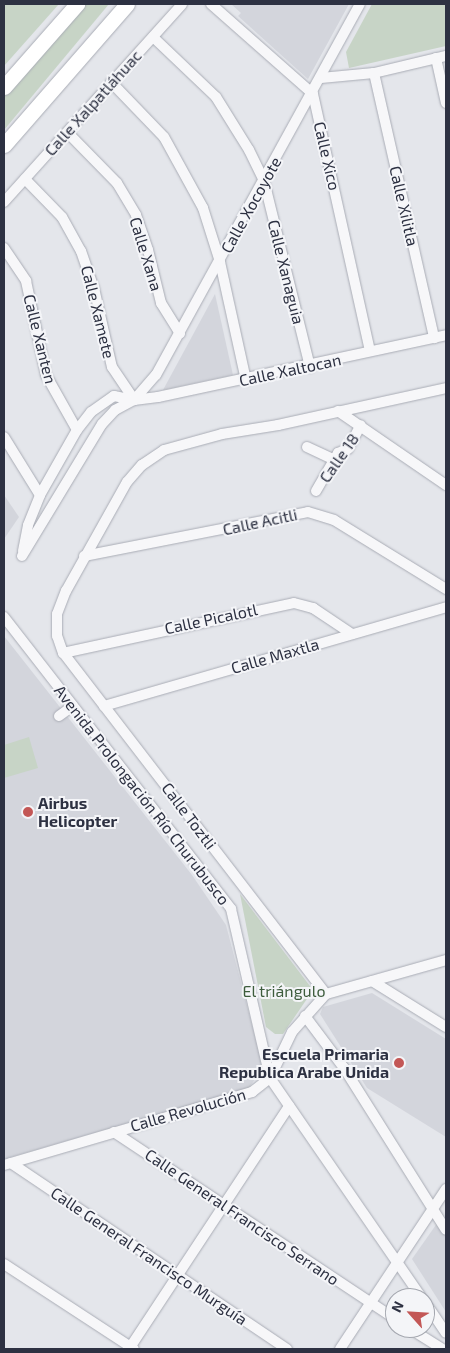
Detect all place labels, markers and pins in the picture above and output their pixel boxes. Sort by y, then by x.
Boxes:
place label: Airbus Helicopter [38,793,117,831]
marker: Airbus Helicopter [22,806,34,818]
place label: Escuela Primaria Republica Arabe Unida [219,1044,389,1082]
marker: Escuela Primaria Republica Arabe Unida [393,1057,405,1069]

